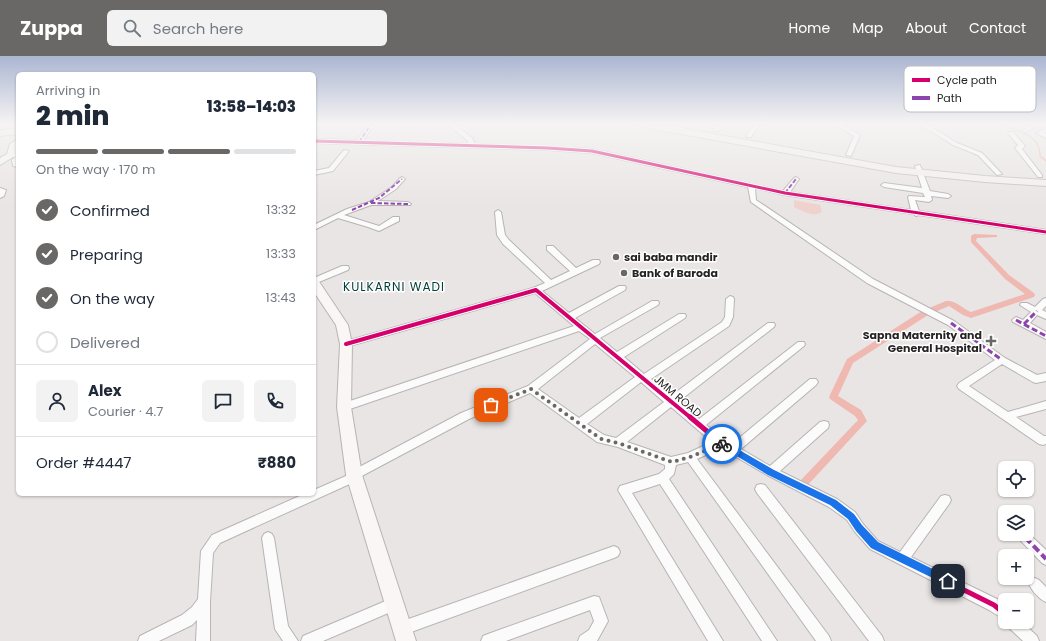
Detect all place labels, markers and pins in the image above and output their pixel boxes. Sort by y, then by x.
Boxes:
place label: sai baba mandir [624,249,718,265]
marker: sai baba mandir [611,252,621,262]
place label: Bank of Baroda [632,265,718,281]
marker: Bank of Baroda [619,268,629,278]
place label: Sapna Maternity and General Hospital [863,327,982,356]
marker: Sapna Maternity and General Hospital [985,335,997,347]
pin [474,388,508,422]
pin [931,564,965,598]

